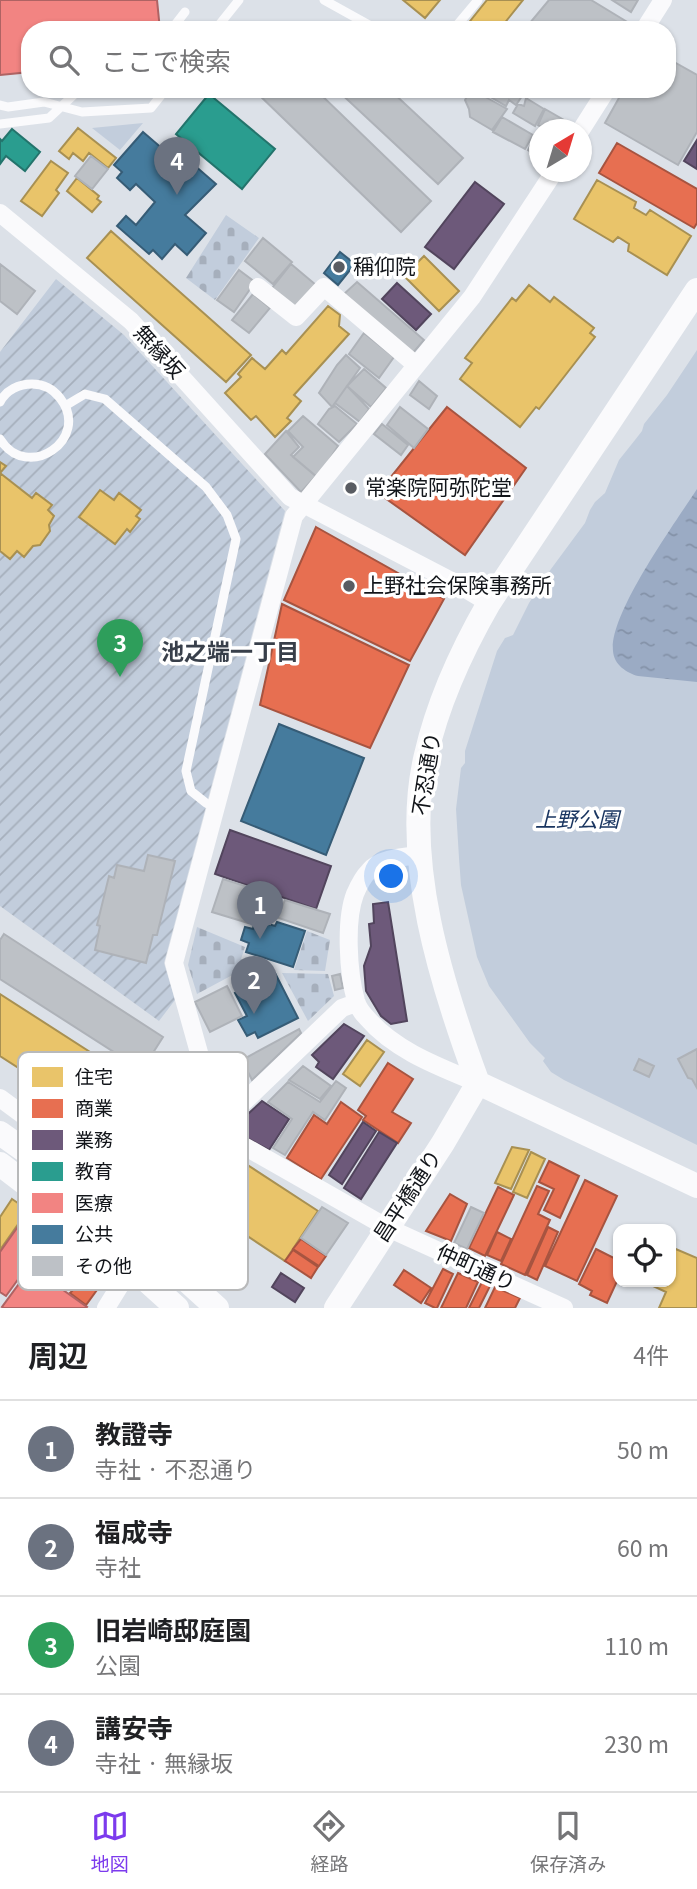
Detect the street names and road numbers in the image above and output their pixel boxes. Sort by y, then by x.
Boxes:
street label: 無縁坂 [128,317,193,384]
street label: 不忍通り [404,730,446,818]
street label: 昌平橋通り [365,1143,447,1247]
street label: 仲町通り [432,1235,521,1297]

